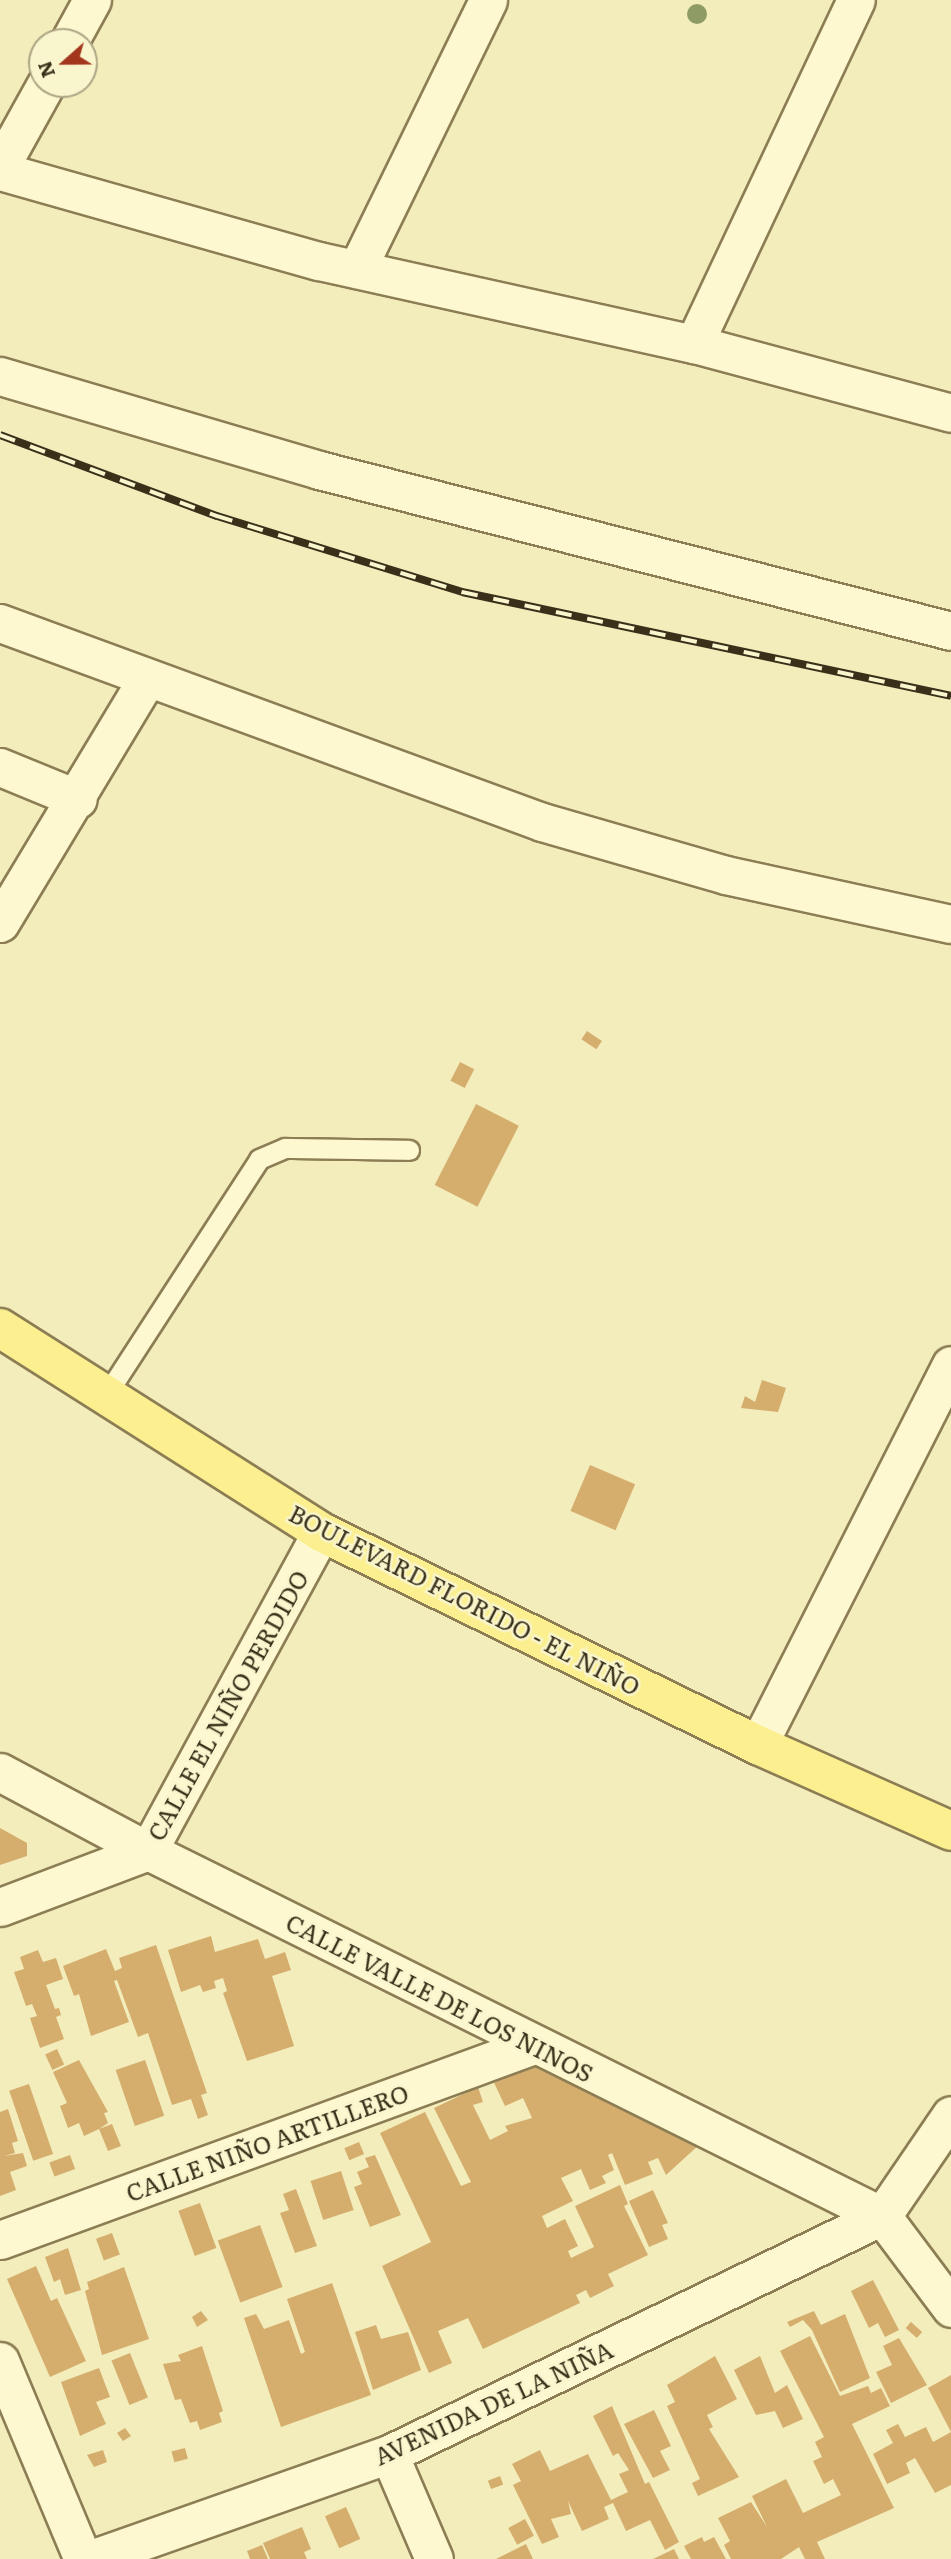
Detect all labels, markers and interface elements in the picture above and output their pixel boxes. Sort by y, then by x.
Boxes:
north arrow [28,28,98,98]
text: N [29,57,61,82]
street label: BOULEVARD FLORIDO - EL NIÑO [285,1498,645,1700]
street label: CALLE EL NIÑO PERDIDO [141,1565,313,1845]
street label: CALLE VALLE DE LOS NINOS [282,1907,598,2087]
street label: CALLE NIÑO ARTILLERO [122,2077,412,2207]
street label: AVENIDA DE LA NIÑA [369,2334,617,2470]

